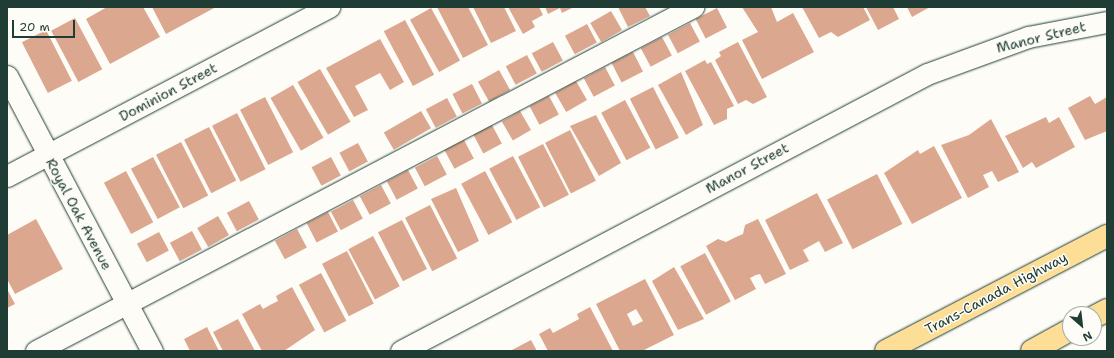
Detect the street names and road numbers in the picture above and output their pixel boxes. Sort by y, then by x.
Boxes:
street label: Manor Street [995,18,1087,56]
street label: Dominion Street [116,59,220,125]
street label: Manor Street [703,139,791,197]
street label: Royal Oak Avenue [42,155,116,273]
street label: Trans-Canada Highway [922,248,1070,338]

